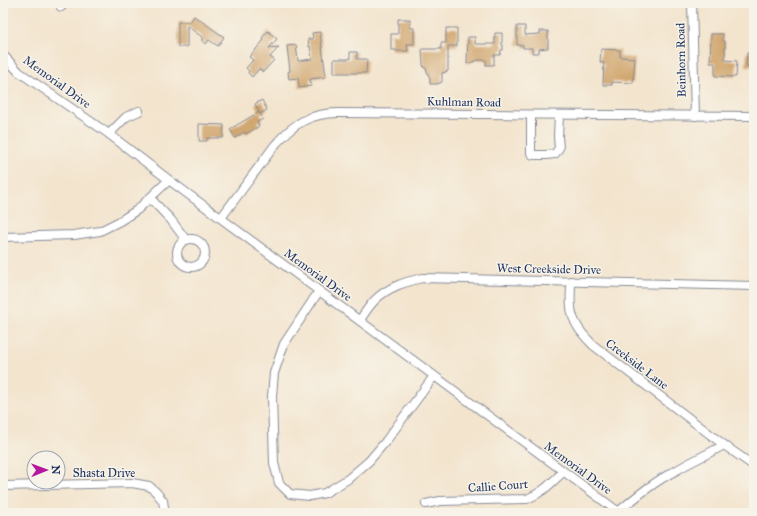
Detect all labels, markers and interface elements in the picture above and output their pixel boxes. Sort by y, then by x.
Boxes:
street label: Beinhorn Road [673,23,689,97]
street label: Memorial Drive [21,53,93,111]
street label: Kuhlman Road [427,94,501,110]
street label: Memorial Drive [282,246,354,304]
street label: West Creekside Drive [497,261,601,277]
street label: Creekside Lane [603,336,671,392]
street label: Memorial Drive [542,439,614,497]
north arrow [26,450,66,490]
text: N [49,465,62,475]
street label: Shasta Drive [73,466,135,480]
street label: Callie Court [468,477,529,495]

